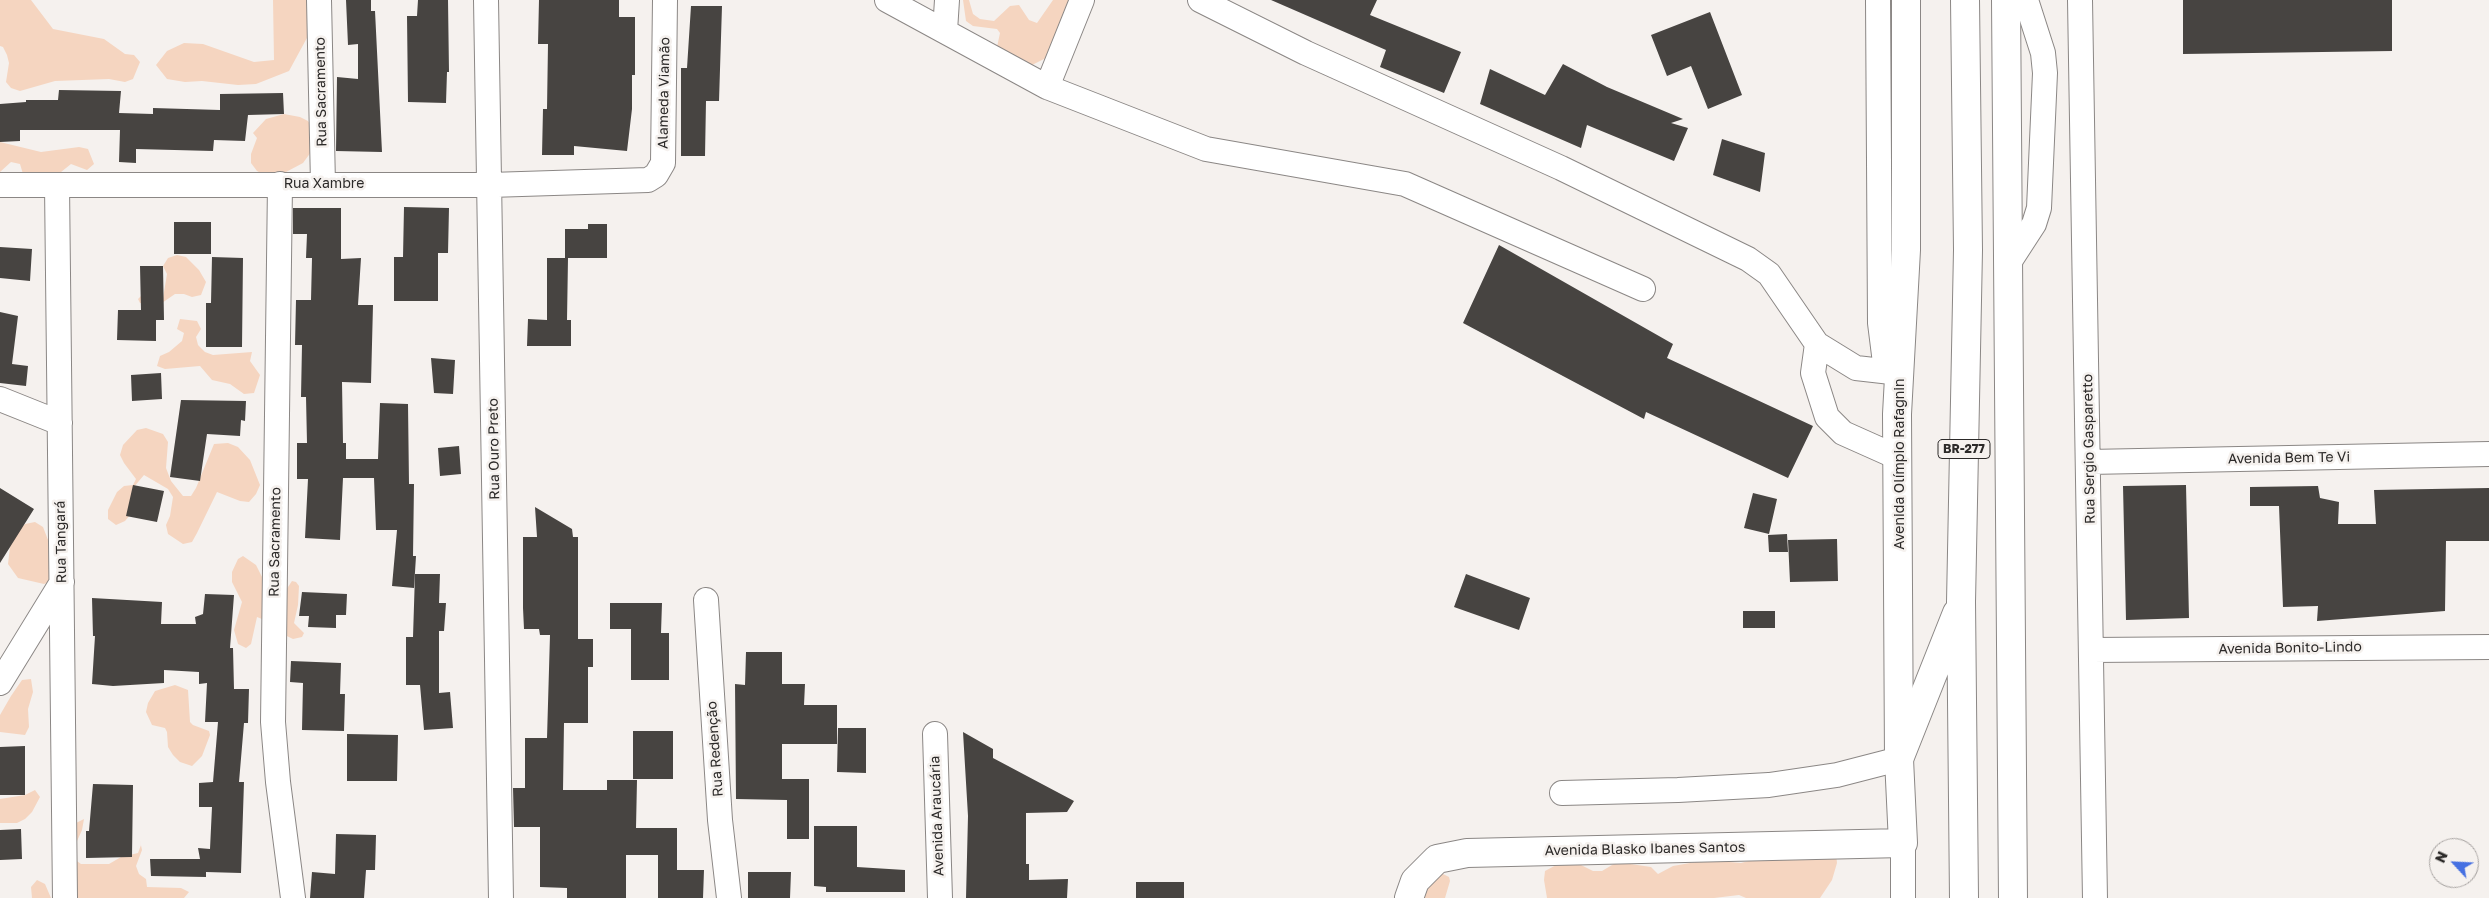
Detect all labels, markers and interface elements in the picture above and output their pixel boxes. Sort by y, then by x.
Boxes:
street label: Rua Sacramento [312,37,330,147]
street label: Alameda Viamão [655,37,673,149]
street label: Rua Xambre [284,176,364,192]
street label: Rua Sergio Gasparetto [2079,374,2099,524]
street label: Avenida Olímpio Rafagnin [1892,378,1908,550]
street label: Rua Ouro Preto [485,398,503,500]
road number: BR-277 [1938,439,1990,458]
street label: Avenida Bem Te Vi [2228,449,2350,467]
street label: Rua Sacramento [266,487,284,597]
street label: Rua Tangará [52,500,70,584]
street label: Avenida Bonito-Lindo [2218,638,2362,658]
street label: Rua Redenção [703,701,727,797]
street label: Avenida Araucária [927,756,947,876]
north arrow [2429,838,2479,888]
street label: Avenida Blasko Ibanes Santos [1545,839,1745,859]
text: N [2431,848,2451,865]

